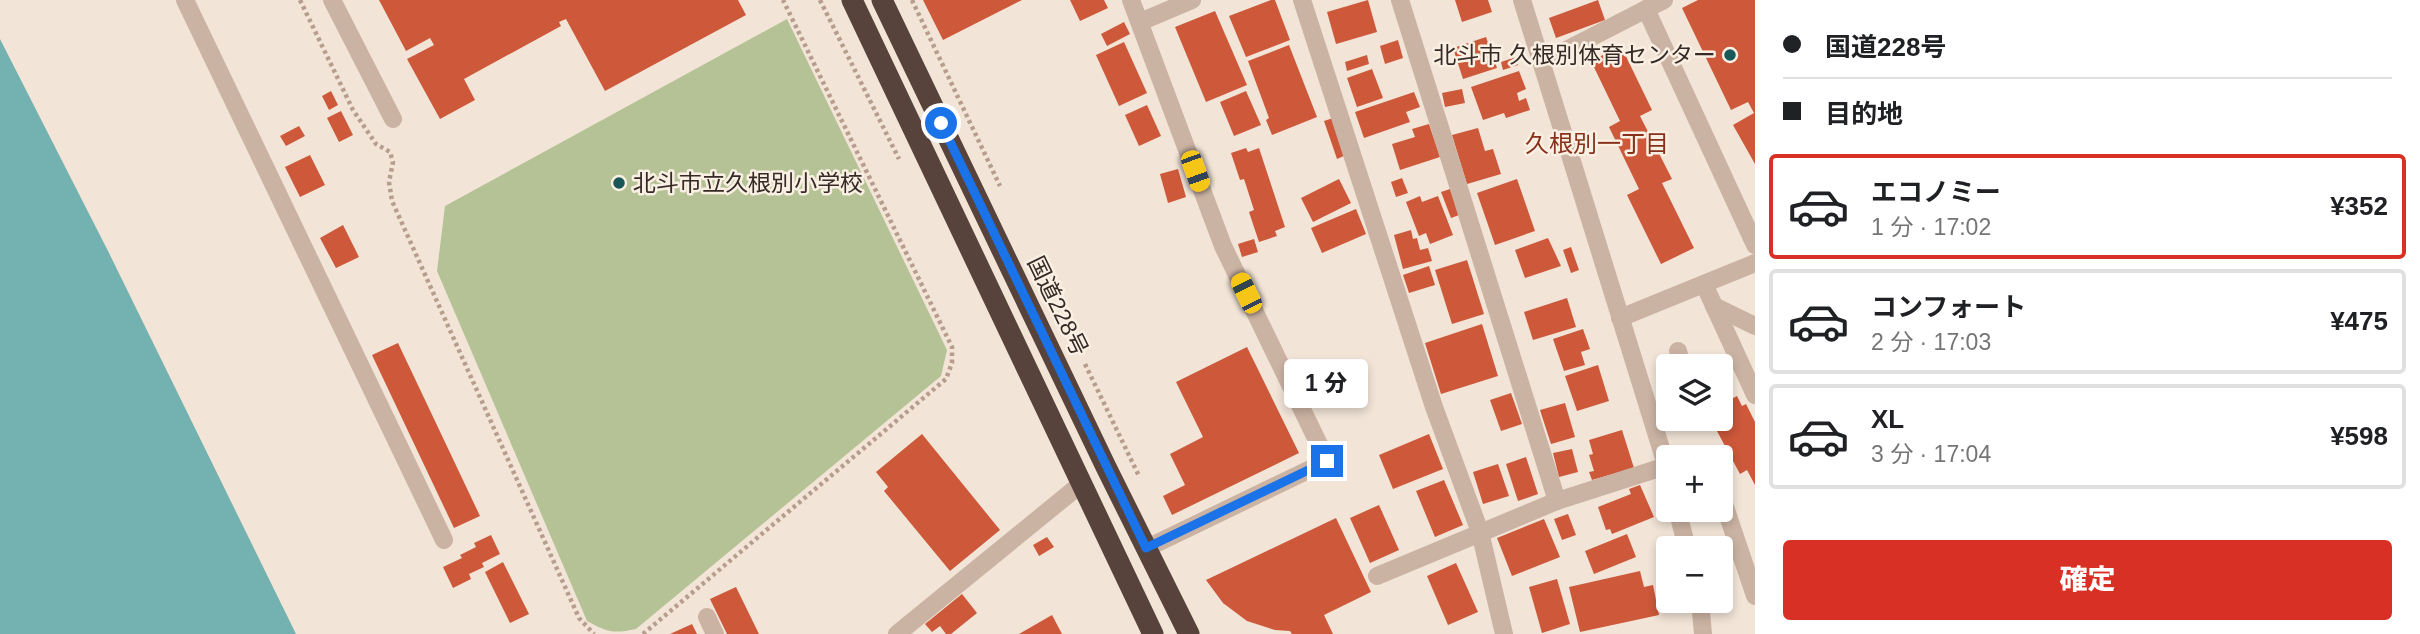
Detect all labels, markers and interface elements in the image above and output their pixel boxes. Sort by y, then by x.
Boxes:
text: 国道228号 [1825,32,1946,62]
place label: 北斗市 久根別体育センター [1434,42,1716,68]
marker: 北斗市 久根別体育センター [1722,47,1738,63]
text: 目的地 [1825,99,1903,129]
route start [925,107,957,139]
district label: 久根別一丁目 [1525,130,1669,157]
car [1178,148,1213,194]
place label: 北斗市立久根別小学校 [633,170,863,196]
marker: 北斗市立久根別小学校 [611,175,627,191]
icon: car [1787,175,1850,238]
text: エコノミー [1871,177,2001,207]
text: ¥352 [2330,191,2388,221]
text: 1 分 · 17:02 [1871,214,1991,240]
street label: 国道228号 [1023,252,1093,360]
car [1228,270,1265,316]
icon: car [1787,290,1850,353]
text: コンフォート [1871,292,2026,322]
text: ¥475 [2330,306,2388,336]
text: 2 分 · 17:03 [1871,329,1991,355]
map controls [1656,354,1733,613]
button: layers [1656,354,1733,431]
callout: 1 分 [1285,360,1369,408]
text: 1 分 [1305,370,1347,396]
text: XL [1871,404,1904,434]
icon: car [1787,405,1850,468]
text: ¥598 [2330,421,2388,451]
text: 3 分 · 17:04 [1871,441,1991,467]
route end [1311,445,1343,477]
button: + [1656,445,1733,522]
button: − [1656,536,1733,613]
button: 確定 [1783,540,2392,620]

